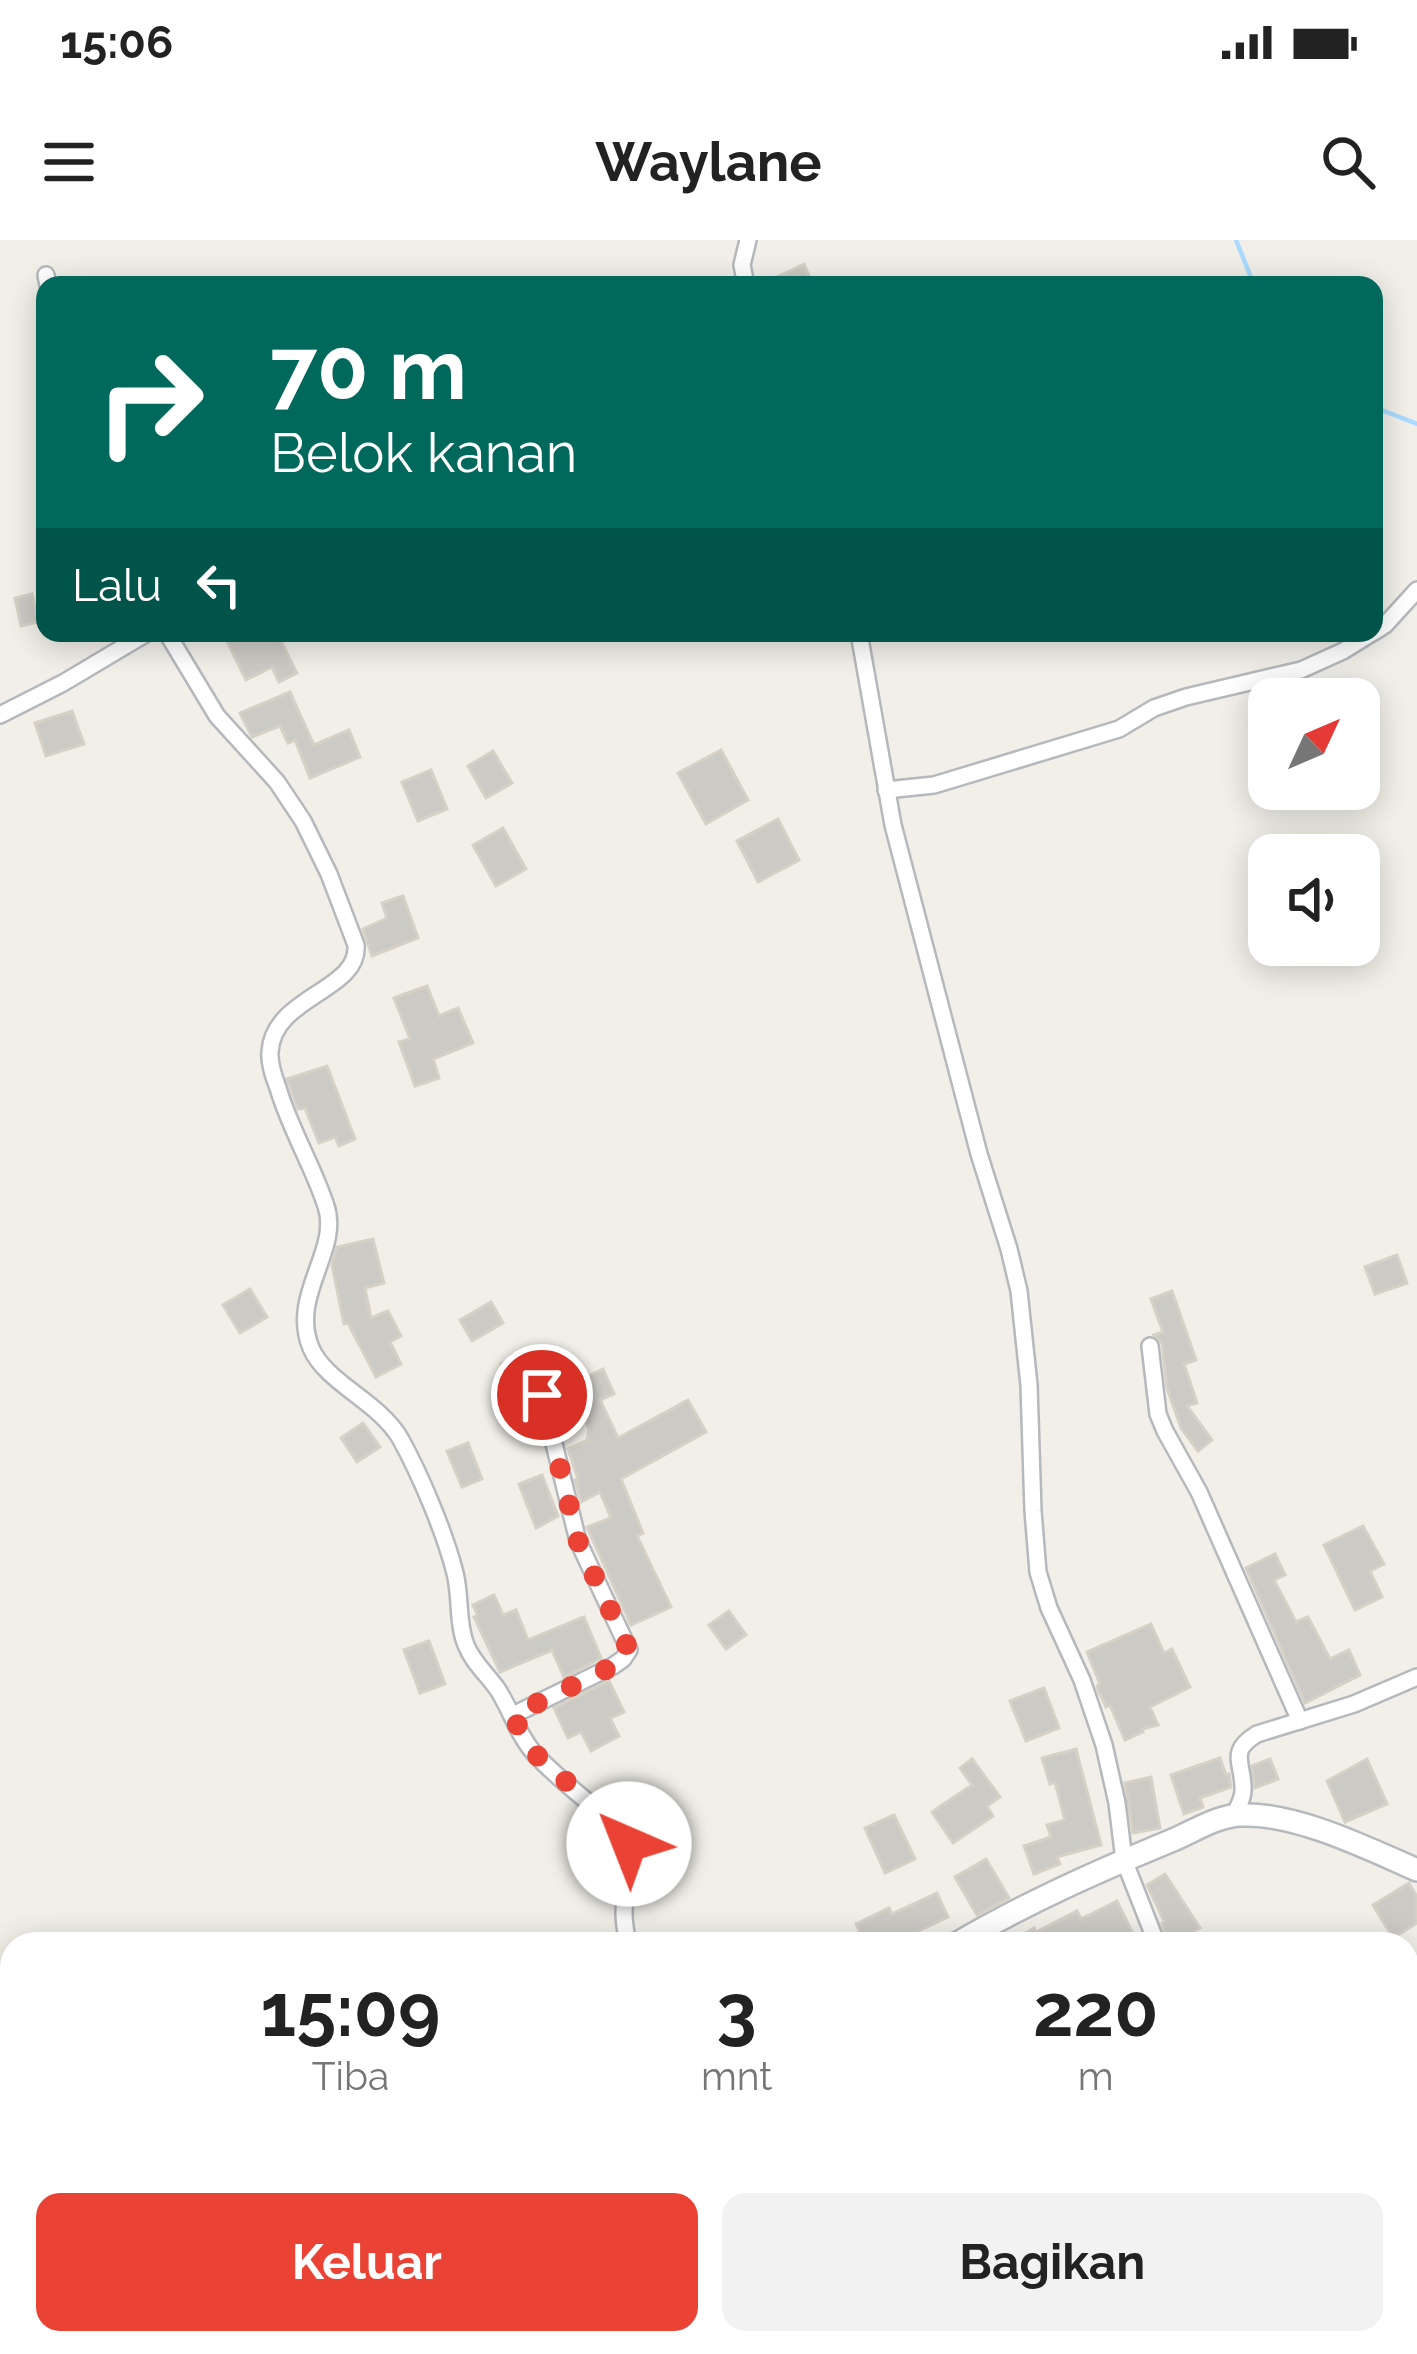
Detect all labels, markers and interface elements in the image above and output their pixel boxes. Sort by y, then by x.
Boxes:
text: 15:06 [60,16,173,69]
icon: menu [36,129,102,195]
icon: search [1315,129,1381,195]
text: Waylane [595,130,822,194]
text: 70 m [270,320,467,419]
icon: right [72,324,228,480]
text: Belok kanan [270,421,577,485]
icon: left [186,552,252,618]
text: Lalu [72,559,162,612]
north arrow [1248,678,1380,810]
map controls [1248,678,1380,966]
button: sound [1248,834,1380,966]
pin [491,1344,593,1446]
icon: arrive [509,1362,575,1428]
position arrow [566,1781,692,1907]
text: 15:09 [261,1968,440,2053]
text: 3 [717,1968,757,2053]
text: 220 [1033,1968,1158,2053]
text: Tiba [312,2053,389,2099]
text: mnt [701,2053,772,2099]
text: m [1078,2053,1114,2099]
button: Keluar [36,2193,698,2331]
button: Bagikan [722,2193,1383,2331]

